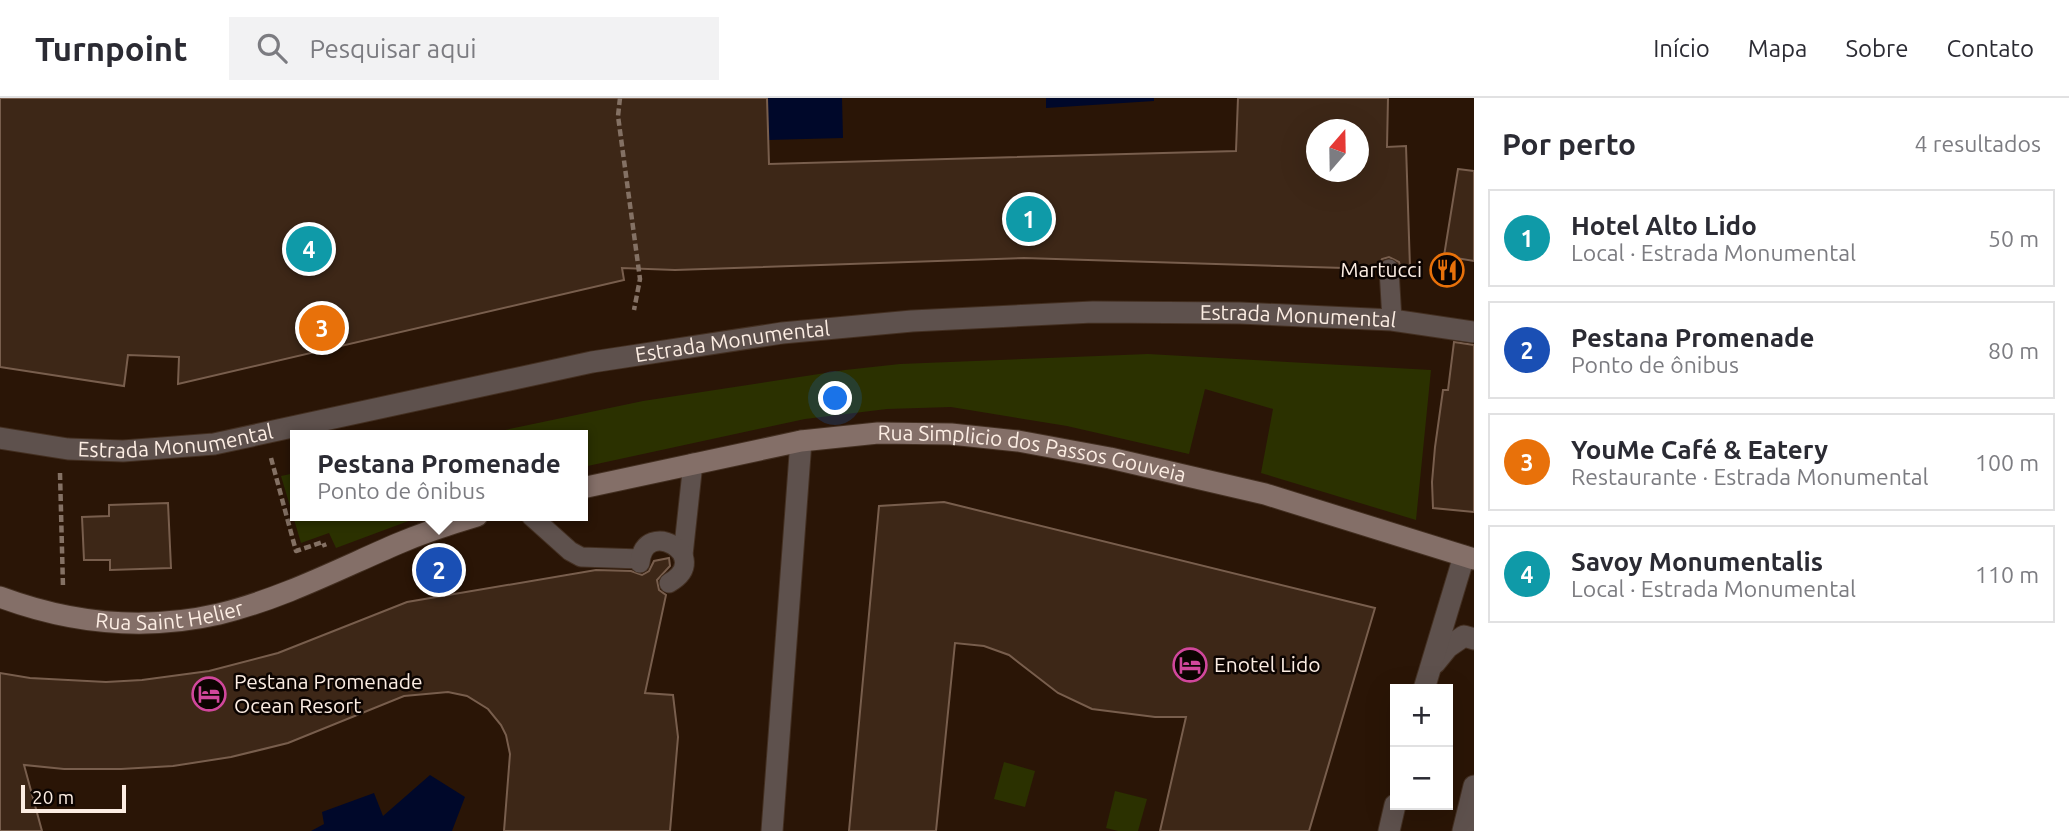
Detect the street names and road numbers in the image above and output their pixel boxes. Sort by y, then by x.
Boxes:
street label: Estrada Monumental [1200,300,1398,331]
street label: Estrada Monumental [633,316,831,366]
street label: Estrada Monumental [77,419,275,462]
street label: Rua Simplicio dos Passos Gouveia [877,420,1189,486]
street label: Rua Saint Helier [94,595,246,634]

